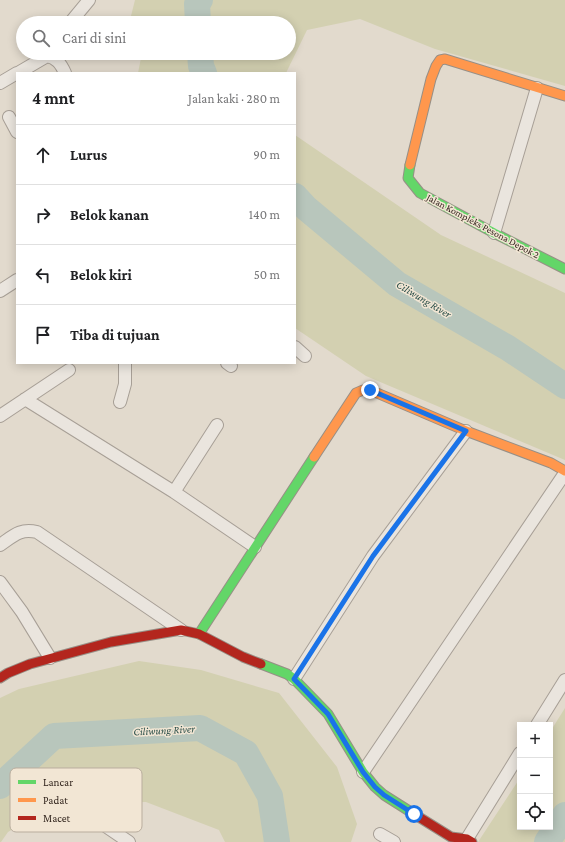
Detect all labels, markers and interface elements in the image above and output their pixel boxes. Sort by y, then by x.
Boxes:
search box [16,16,296,60]
icon: search [30,27,52,49]
text: Cari di sini [62,30,126,46]
text: 4 mnt [32,89,75,108]
text: Jalan kaki · 280 m [188,91,280,106]
icon: ahead [32,144,54,166]
text: Lurus [70,147,107,163]
text: 90 m [253,147,280,162]
street label: Jalan Kompleks Pesona Depok 2 [424,191,541,261]
icon: right [32,204,54,226]
text: Belok kanan [70,207,149,223]
text: 140 m [249,207,280,222]
icon: left [32,264,54,286]
text: Belok kiri [70,267,132,283]
text: 50 m [254,267,280,282]
water label: Ciliwung River [394,278,455,321]
icon: arrive [32,324,54,346]
text: Tiba di tujuan [70,327,160,343]
route end [361,381,379,399]
water label: Ciliwung River [133,722,196,739]
map controls [517,722,553,830]
button: + [517,722,553,758]
button: − [517,758,553,794]
legend [10,768,142,832]
text: Lancar [43,776,73,788]
text: Padat [43,794,68,806]
button: locate [517,794,553,830]
route start [405,805,423,823]
text: Macet [43,812,71,824]

